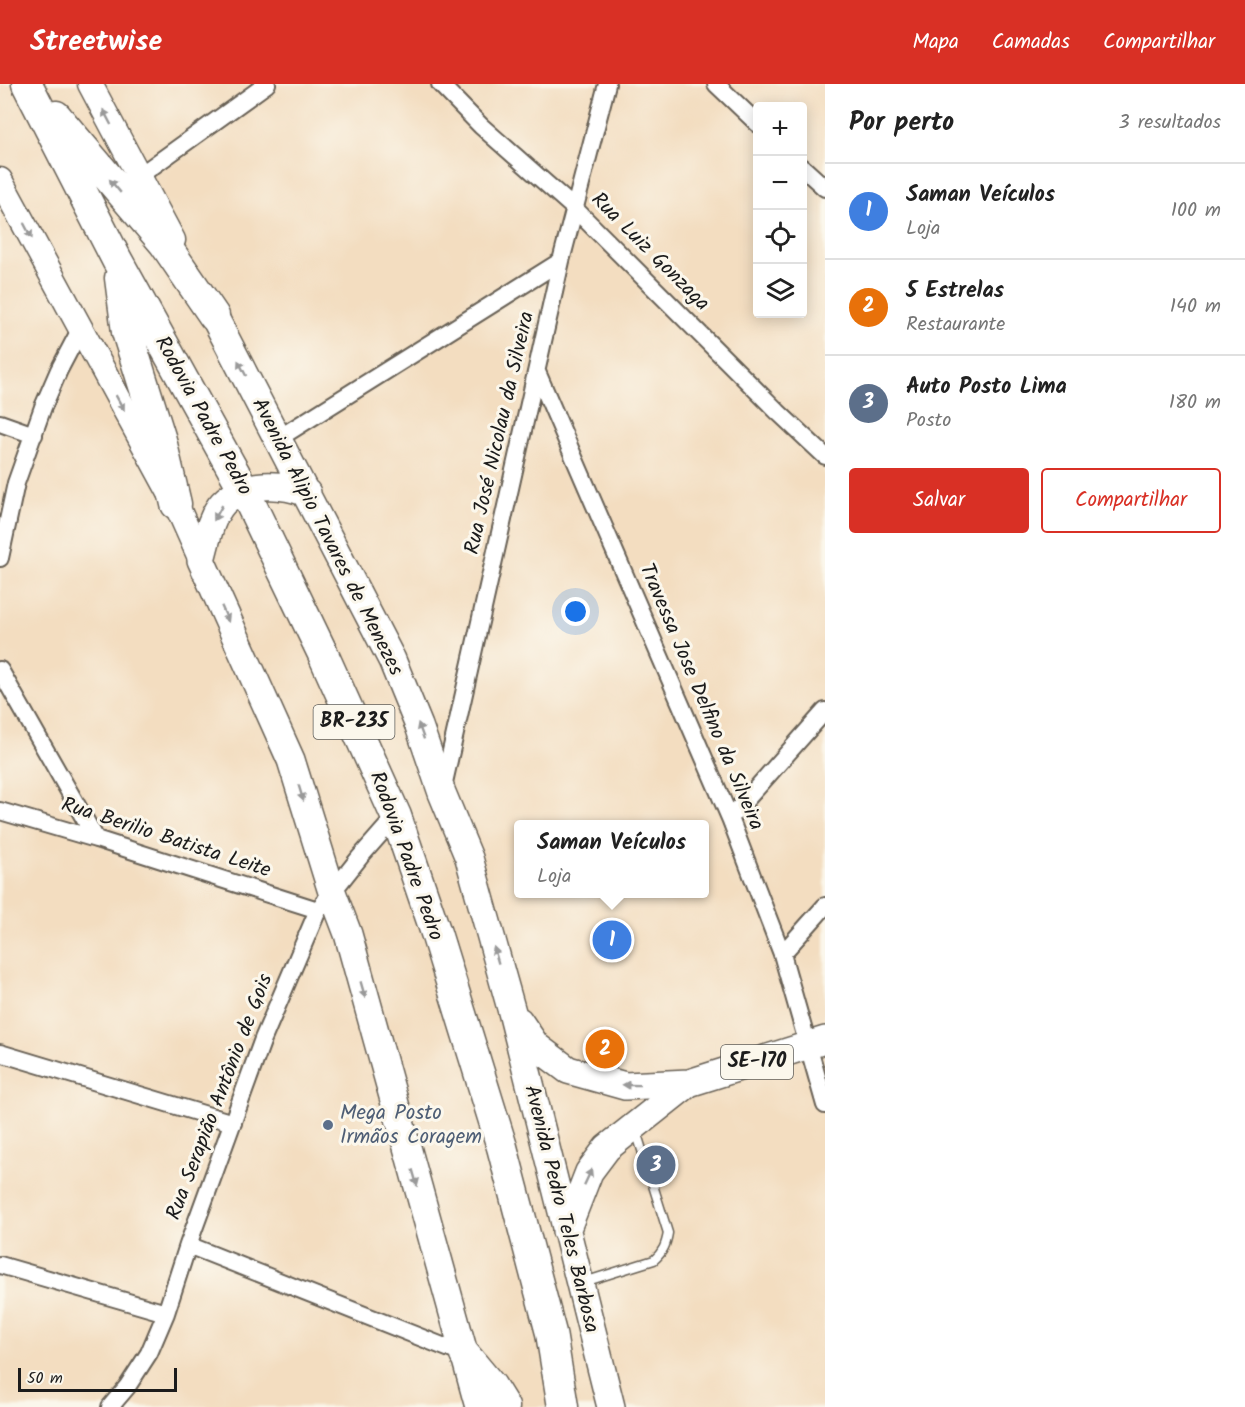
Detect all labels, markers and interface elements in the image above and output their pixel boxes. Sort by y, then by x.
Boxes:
text: Streetwise [30,20,162,65]
text: Mapa [912,26,959,59]
text: Camadas [992,26,1070,59]
text: Compartilhar [1103,26,1215,59]
map controls [753,102,807,318]
button: + [753,102,807,156]
text: Por perto [849,102,954,144]
text: 3 resultados [1118,107,1221,139]
one-way arrow [102,108,112,125]
button: − [753,156,807,210]
one-way arrow [109,178,122,194]
text: Saman Veículos [906,178,1055,213]
street label: Rua Luiz Gonzaga [583,185,717,319]
text: 1 [865,195,872,227]
text: 100 m [1171,195,1221,227]
button: locate [753,210,807,264]
text: Loja [906,213,940,245]
one-way arrow [23,223,32,240]
button: layers [753,264,807,318]
text: 5 Estrelas [906,274,1004,309]
text: 2 [863,291,874,323]
text: 140 m [1170,291,1221,323]
street label: Rua José Nicolau da Silveira [456,308,544,558]
text: Restaurante [906,309,1005,341]
street label: Rodovia Padre Pedro [145,330,261,502]
one-way arrow [237,359,247,376]
text: Auto Posto Lima [906,370,1067,405]
text: 3 [863,387,874,419]
text: 180 m [1169,387,1221,419]
street label: Avenida Alipio Tavares de Menezes [242,392,412,682]
one-way arrow [115,395,125,412]
text: Posto [906,405,951,437]
button: Salvar [849,468,1029,533]
button: Compartilhar [1041,468,1221,533]
one-way arrow [213,505,223,522]
street label: Travessa Jose Delfino da Silveira [630,558,772,836]
your location [561,597,590,626]
one-way arrow [221,605,230,622]
road number: BR-235 [314,705,394,739]
one-way arrow [415,722,425,740]
street label: Rodovia Padre Pedro [360,767,452,945]
one-way arrow [297,784,306,802]
street label: Rua Berilio Batista Leite [57,789,276,888]
popup [514,820,709,898]
text: Saman Veículos [537,826,686,861]
text: Loja [537,861,571,893]
pin: 1 [592,918,632,962]
one-way arrow [491,946,500,964]
street label: Rua Serapião Antônio de Gois [158,969,282,1225]
one-way arrow [359,981,368,999]
pin: 2 [586,1026,624,1072]
road number: SE-170 [721,1045,793,1079]
one-way arrow [621,1080,640,1090]
street label: Avenida Pedro Teles Barbosa [514,1082,608,1336]
place label: Mega Posto Irmãos Coragem [340,1097,482,1154]
marker: Mega Posto Irmãos Coragem [321,1118,335,1132]
pin: 3 [636,1142,676,1188]
one-way arrow [583,1167,593,1185]
one-way arrow [411,1169,421,1187]
scale bar [18,1365,177,1392]
text: 50 m [27,1366,63,1391]

